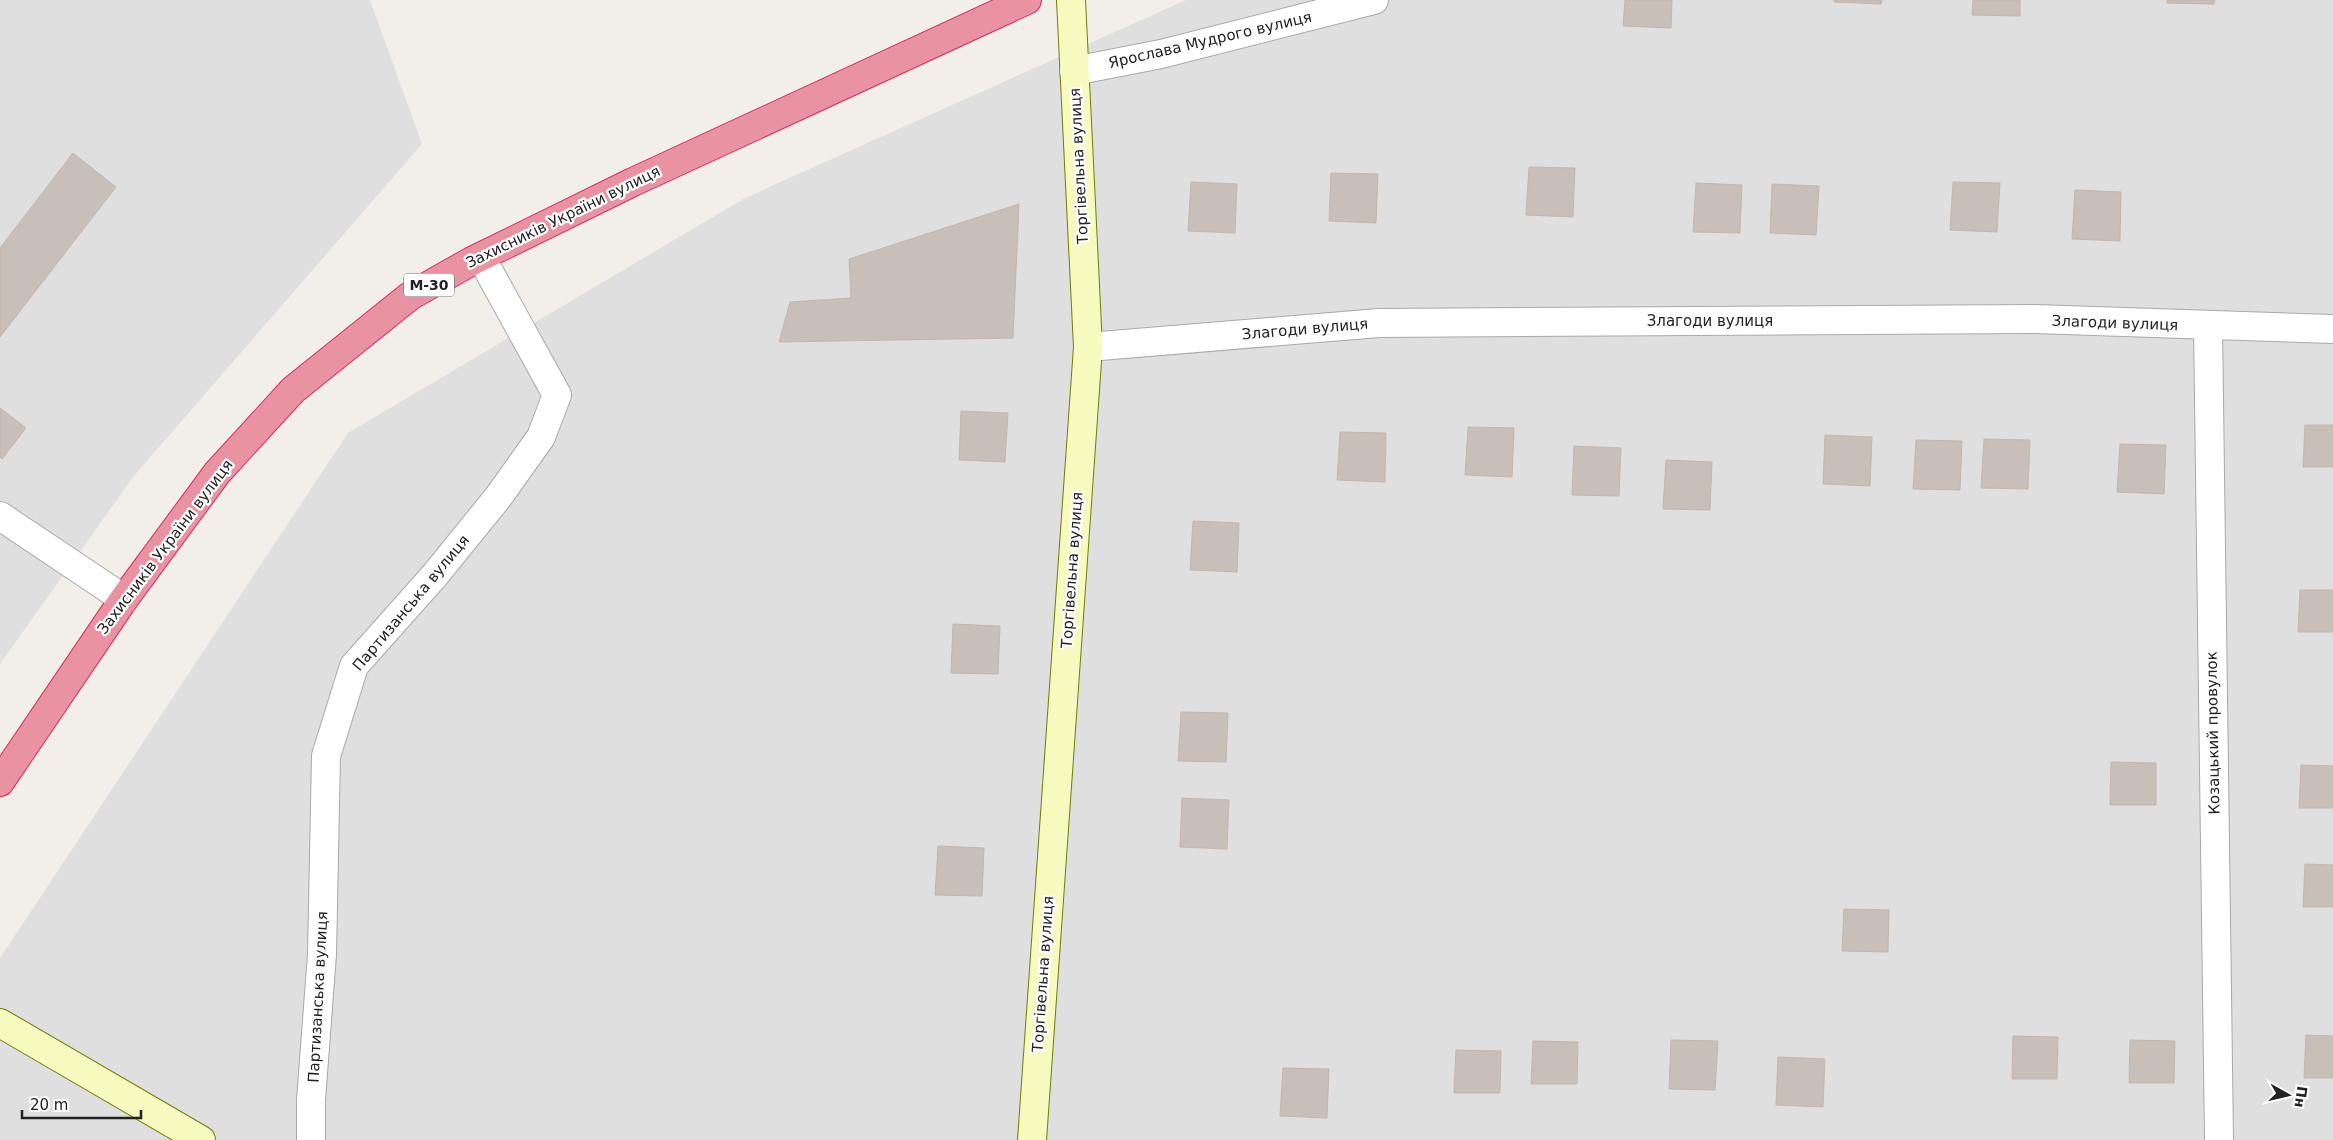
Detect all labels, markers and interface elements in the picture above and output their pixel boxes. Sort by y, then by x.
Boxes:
street label: Ярослава Мудрого вулиця [1107,8,1313,72]
street label: Торгівельна вулиця [1066,87,1092,246]
street label: Захисників України вулиця [463,162,663,272]
road number: М-30 [404,274,454,296]
street label: Злагоди вулиця [1647,312,1773,330]
street label: Злагоди вулиця [2051,312,2179,334]
street label: Злагоди вулиця [1241,315,1369,343]
street label: Захисників України вулиця [93,456,237,638]
street label: Торгівельна вулиця [1057,491,1086,650]
street label: Партизанська вулиця [349,531,473,675]
street label: Козацький провулок [2203,651,2223,815]
street label: Торгівельна вулиця [1028,895,1057,1054]
street label: Партизанська вулиця [305,911,331,1083]
north arrow [2263,1070,2313,1120]
text: Пн [2291,1085,2310,1109]
scale bar [22,1088,141,1120]
text: 20 m [30,1096,68,1114]

